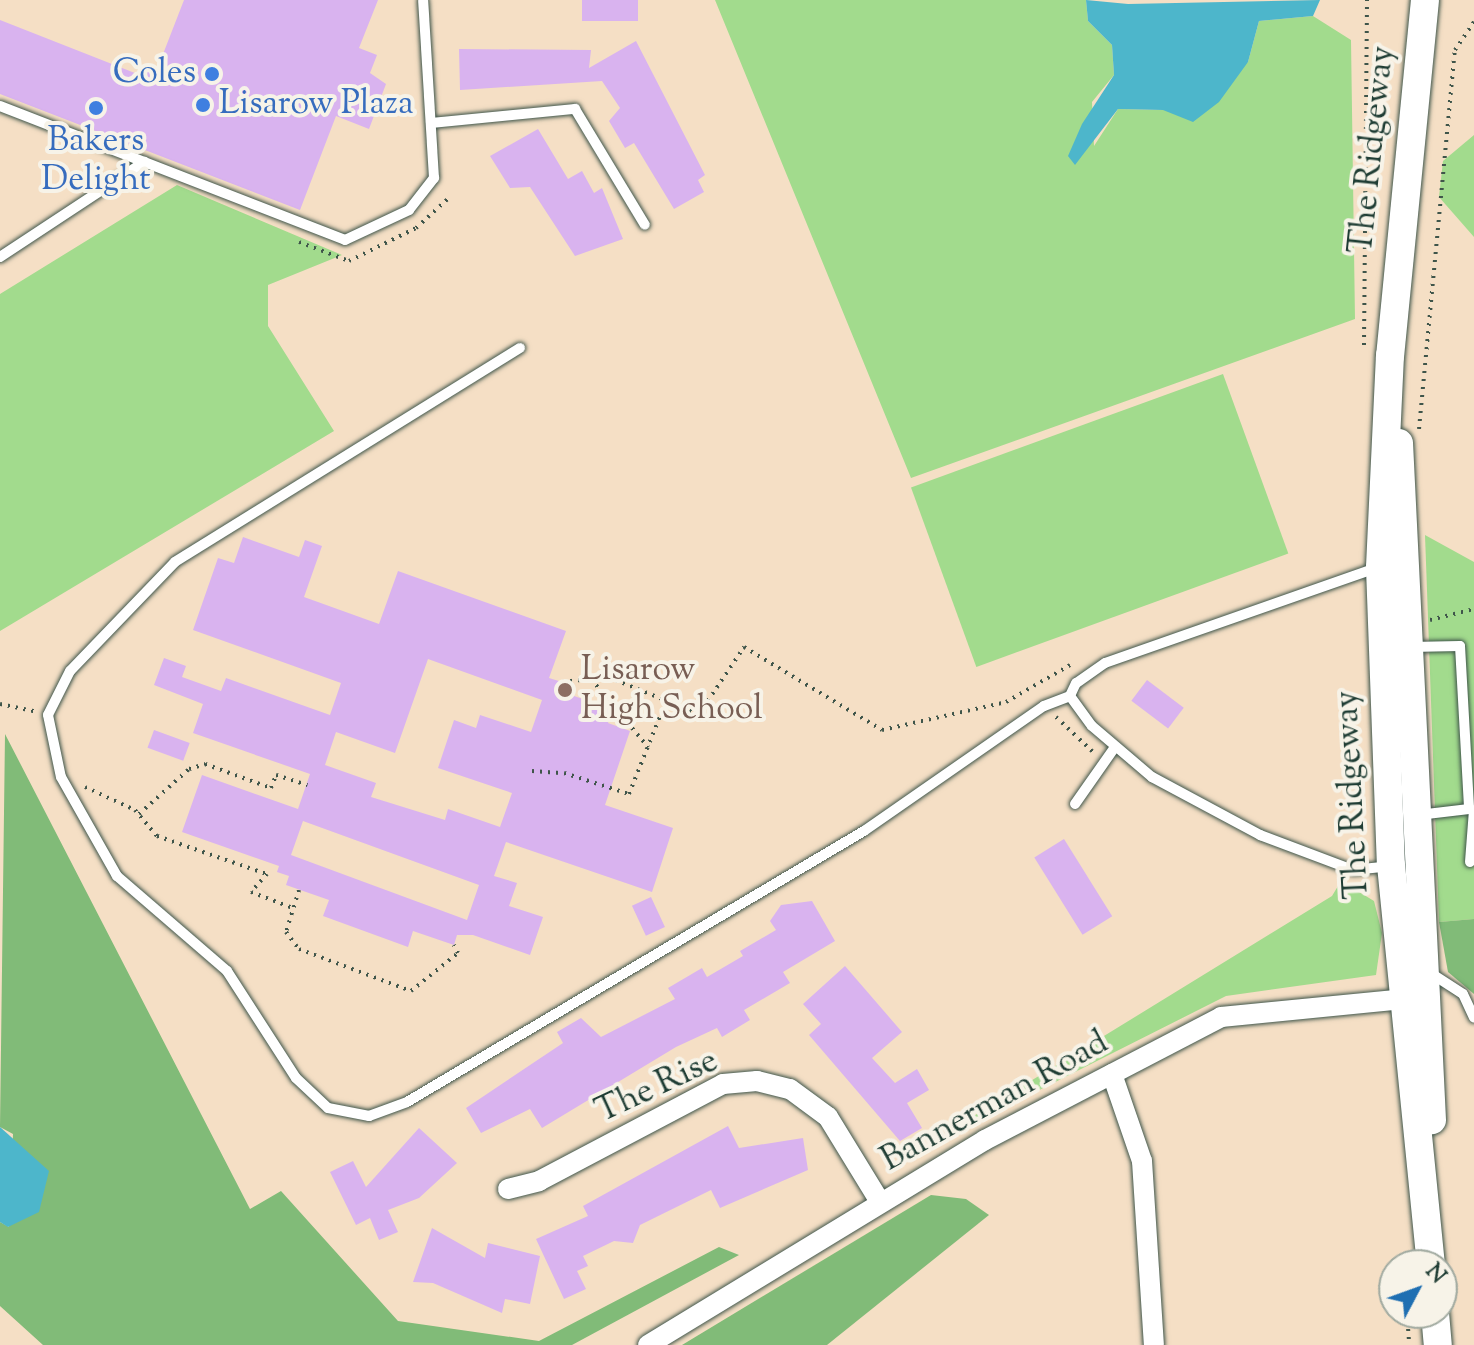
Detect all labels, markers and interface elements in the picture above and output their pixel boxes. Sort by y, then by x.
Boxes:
street label: The Ridgeway [1342,44,1404,256]
place label: Coles [113,54,196,94]
marker: Coles [203,65,221,83]
place label: Lisarow Plaza [219,85,414,125]
marker: Lisarow Plaza [194,96,212,114]
marker: Bakers Delight [87,99,105,117]
place label: Bakers Delight [41,121,151,200]
place label: Lisarow High School [581,650,763,730]
marker: Lisarow High School [556,681,574,699]
street label: The Ridgeway [1327,690,1379,900]
street label: Bannerman Road [874,1023,1116,1181]
street label: The Rise [590,1041,724,1133]
north arrow [1378,1249,1458,1329]
text: N [1417,1257,1452,1292]

